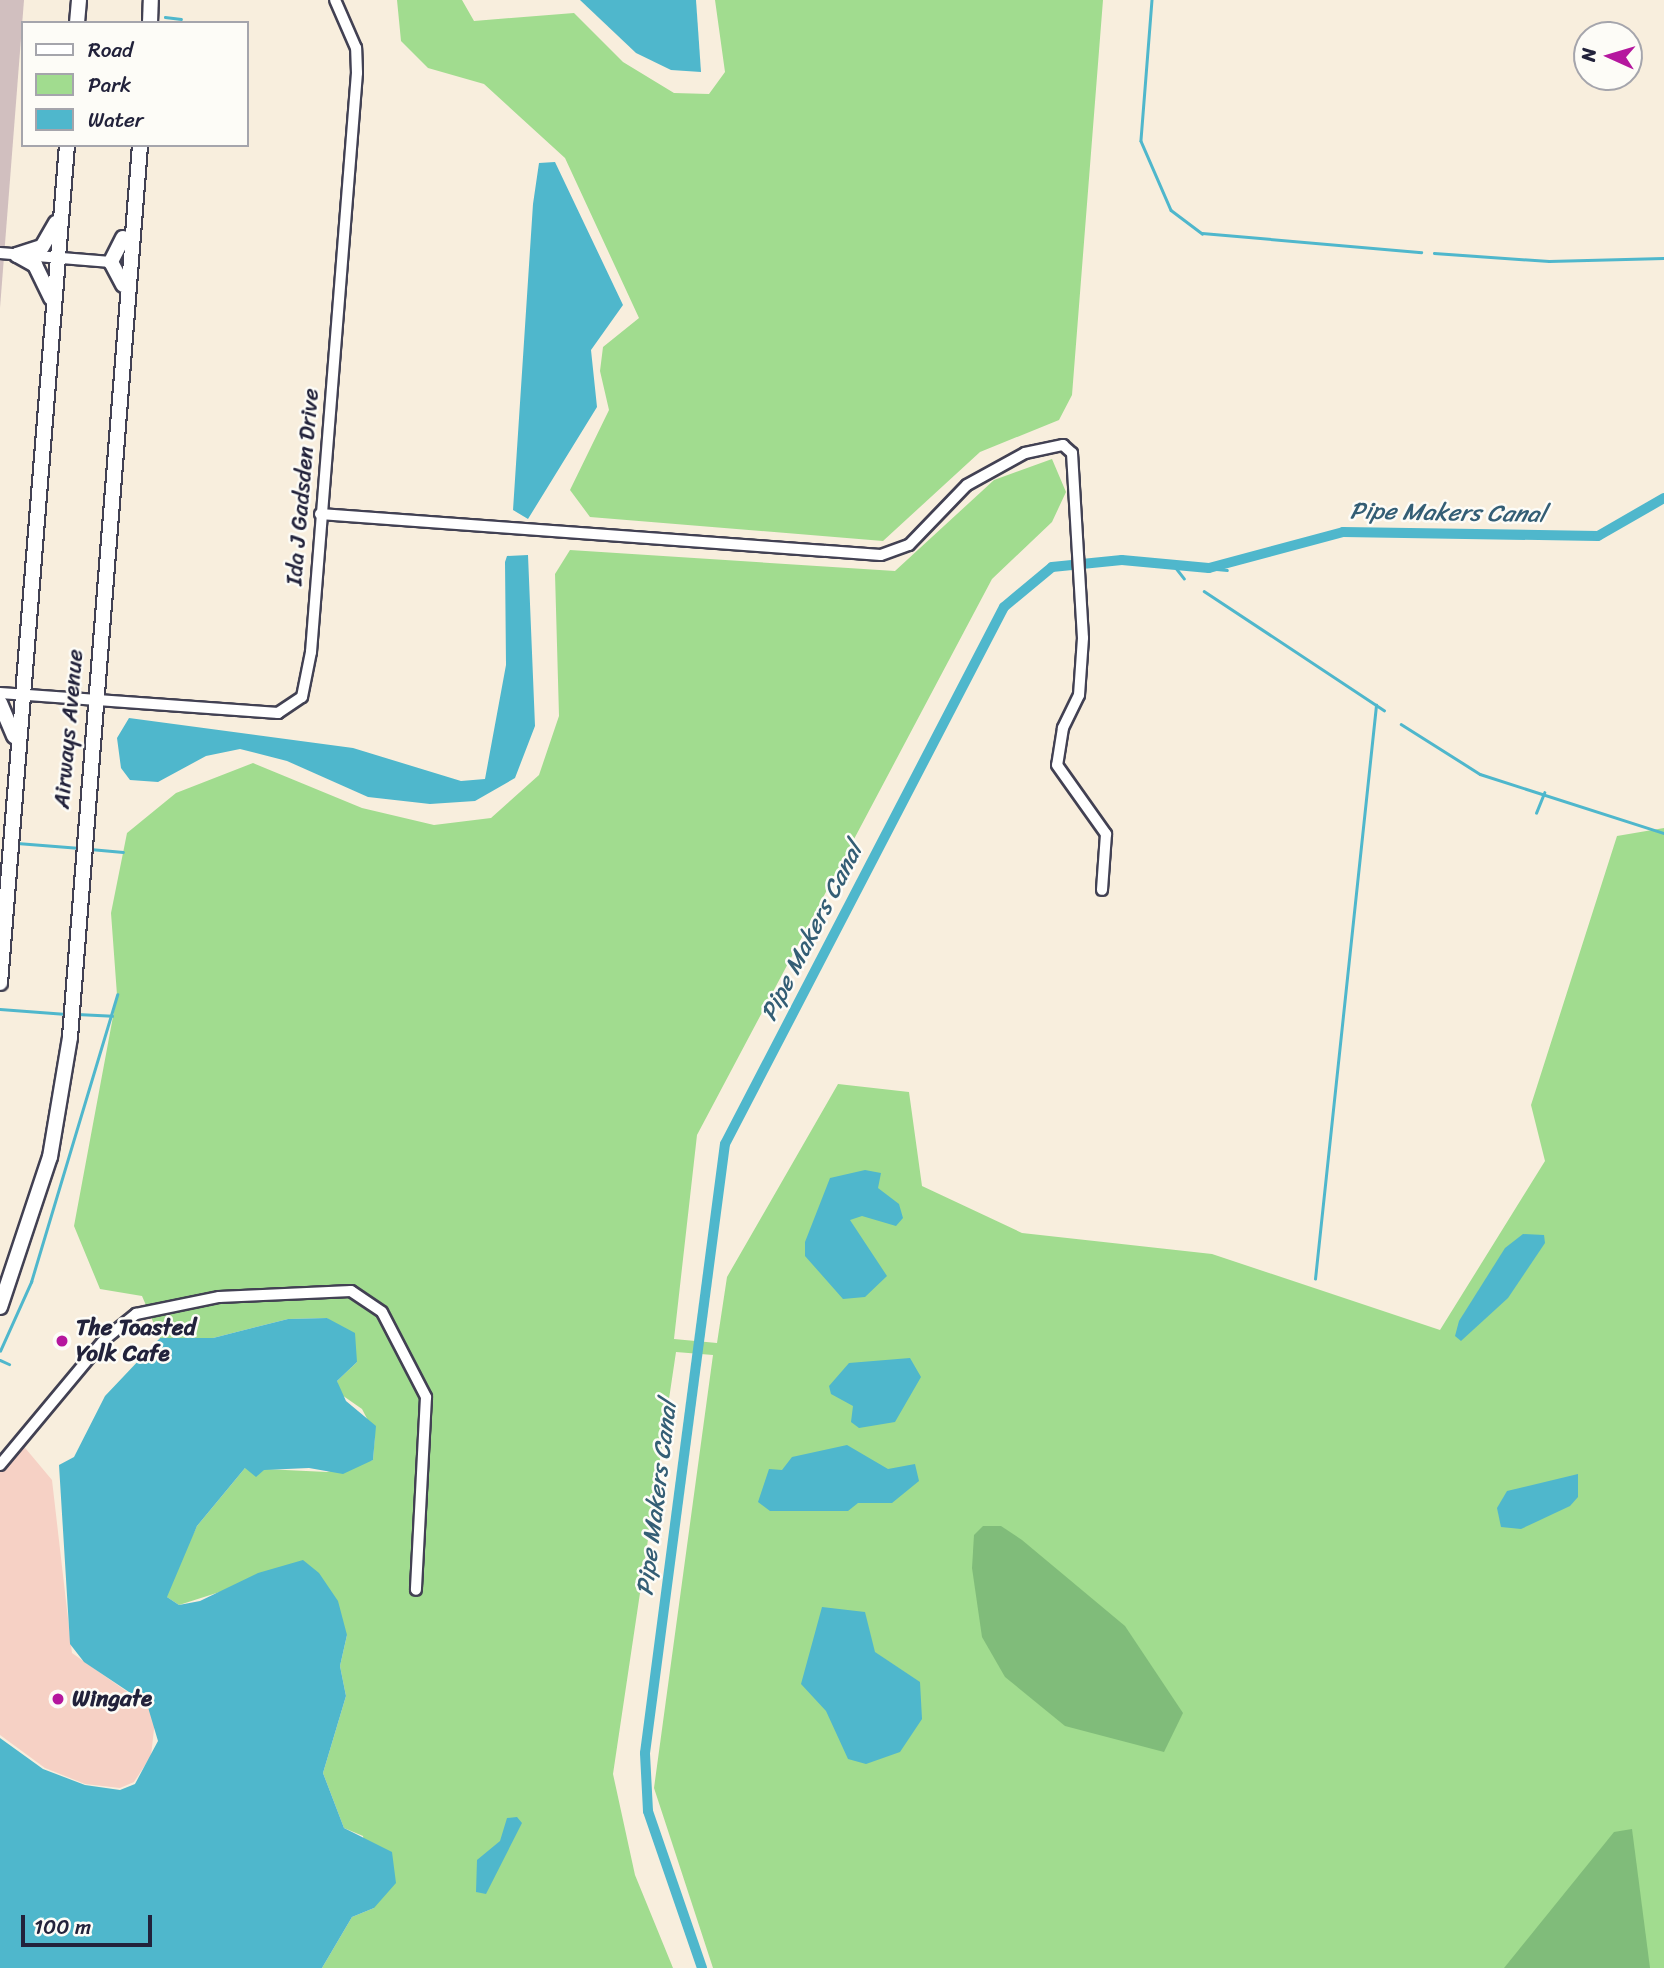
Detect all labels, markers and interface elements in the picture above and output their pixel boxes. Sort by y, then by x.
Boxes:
legend [21,21,248,147]
north arrow [1573,21,1643,91]
text: Road [88,31,133,69]
text: N [1572,47,1605,62]
text: Park [88,66,131,104]
text: Water [88,101,143,139]
street label: Ida J Gadsden Drive [281,387,325,587]
water label: Pipe Makers Canal [1351,497,1545,529]
street label: Airways Avenue [48,648,90,810]
water label: Pipe Makers Canal [755,839,869,1025]
place label: The Toasted Yolk Cafe [76,1314,196,1368]
marker: The Toasted Yolk Cafe [54,1333,70,1349]
water label: Pipe Makers Canal [631,1400,683,1596]
place label: Wingate [72,1685,152,1713]
marker: Wingate [50,1691,66,1707]
scale bar [24,1902,156,1946]
text: 100 m [34,1908,91,1946]

